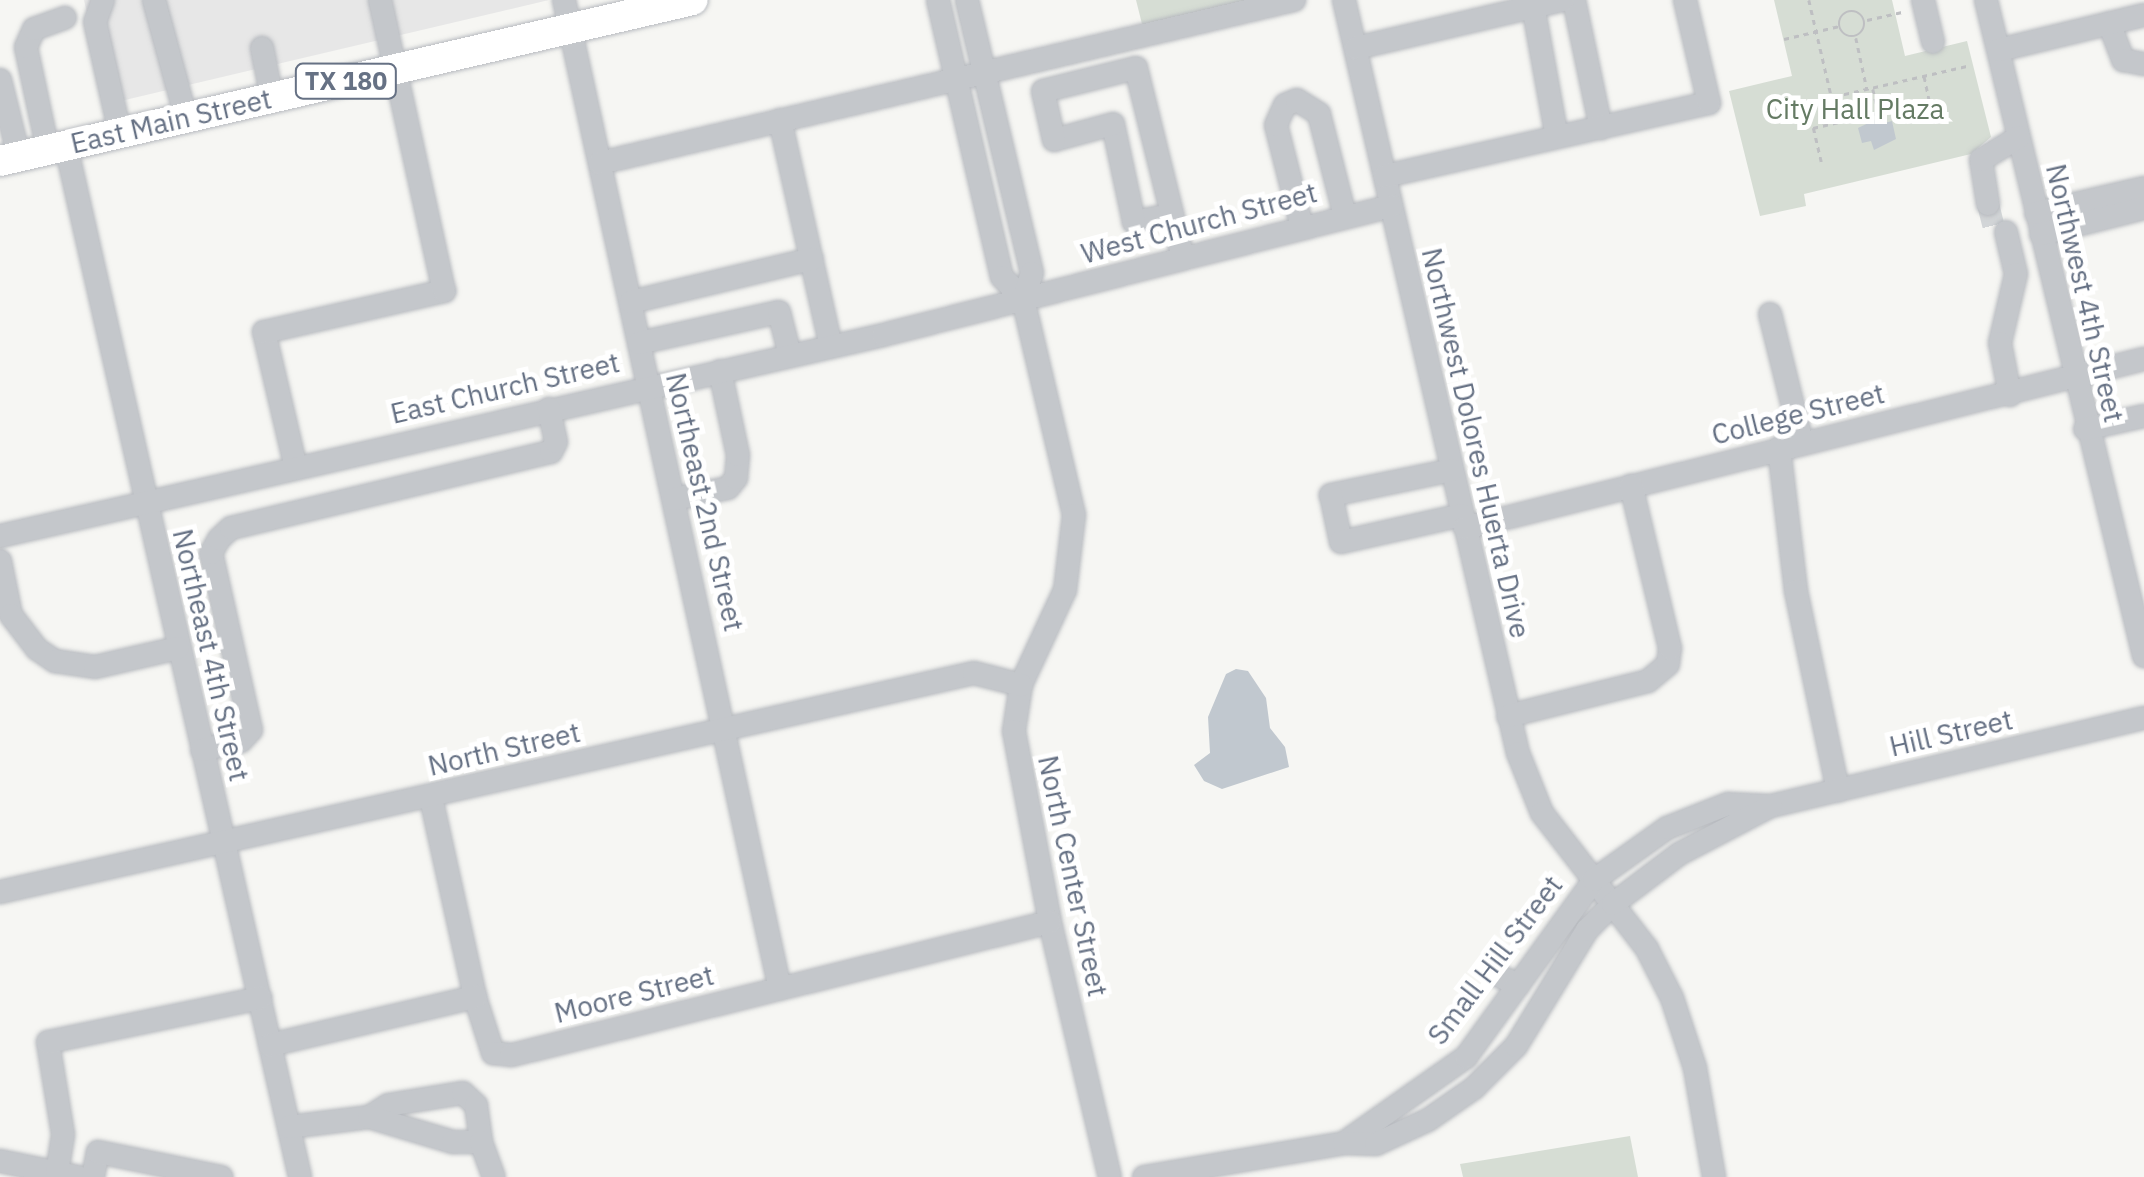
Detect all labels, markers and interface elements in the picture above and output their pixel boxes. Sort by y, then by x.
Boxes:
road number: TX 180 [294,61,398,101]
street label: East Main Street [67,82,275,160]
park label: City Hall Plaza [1766,92,1944,126]
street label: Northwest 4th Street [2039,161,2131,425]
street label: West Church Street [1078,175,1320,271]
street label: Northwest Dolores Huerta Drive [1415,245,1537,641]
street label: East Church Street [387,345,623,431]
street label: Northeast 2nd Street [659,370,751,634]
street label: College Street [1708,376,1888,452]
street label: Northeast 4th Street [166,526,256,784]
street label: Hill Street [1886,703,2016,763]
street label: North Street [425,715,583,783]
street label: North Center Street [1031,752,1115,1000]
street label: Small Hill Street [1421,869,1569,1051]
street label: Moore Street [551,958,717,1030]

